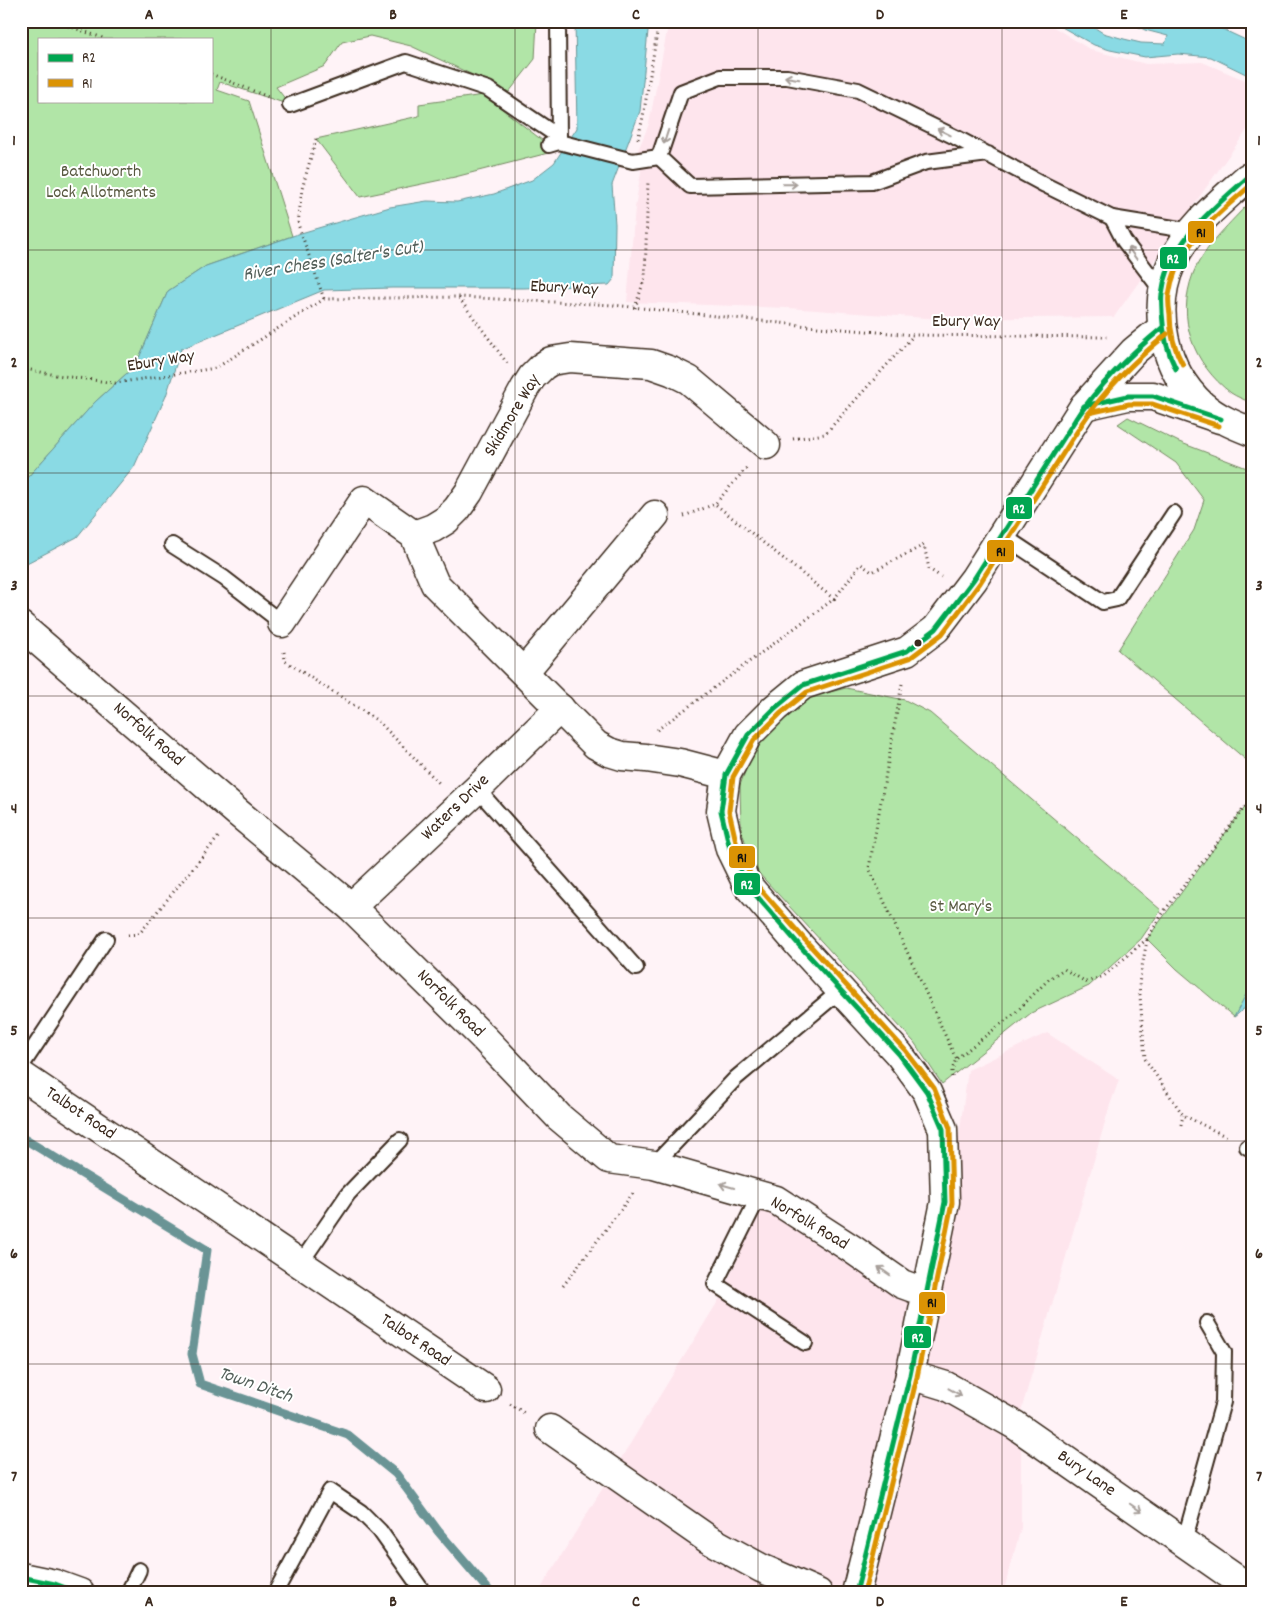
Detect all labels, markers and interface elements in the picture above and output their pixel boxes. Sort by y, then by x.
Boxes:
text: A [145,4,154,27]
text: B [389,4,397,27]
text: C [632,4,640,27]
text: D [876,4,885,27]
text: E [1120,4,1128,27]
legend [38,38,212,102]
text: R2 [82,48,96,70]
one-way arrow [785,73,801,83]
text: R1 [82,74,93,96]
one-way arrow [937,127,952,136]
one-way arrow [660,129,670,145]
text: 1 [12,130,16,153]
text: 1 [1257,130,1261,153]
park label: Batchworth Lock Allotments [46,160,156,206]
one-way arrow [781,179,797,189]
line badge: R1 [1187,220,1215,244]
text: R1 [1196,224,1206,244]
water label: River Chess (Salter's Cut) [241,234,426,290]
line badge: R2 [1159,246,1188,270]
one-way arrow [1127,247,1138,260]
text: R2 [1167,250,1179,270]
street label: Ebury Way [529,275,599,303]
street label: Ebury Way [932,310,1001,335]
street label: Ebury Way [126,344,197,380]
text: 2 [11,352,18,375]
text: 2 [1256,352,1263,375]
street label: Skidmore Way [479,369,548,462]
line badge: R2 [1005,496,1033,520]
text: R2 [1013,500,1025,520]
line badge: R1 [986,539,1015,563]
text: R1 [996,543,1006,563]
text: 3 [10,575,18,598]
text: 3 [1255,575,1263,598]
unlabelled marker [913,638,923,648]
street label: Norfolk Road [107,697,189,773]
street label: Waters Drive [416,769,496,847]
text: 4 [11,798,17,821]
text: 4 [1256,798,1262,821]
line badge: R1 [728,845,756,869]
text: R1 [737,849,747,869]
line badge: R2 [733,872,761,896]
text: R2 [741,876,753,896]
park label: St Mary's [930,895,992,920]
street label: Norfolk Road [410,964,490,1044]
text: 5 [10,1020,18,1043]
text: 5 [1255,1020,1263,1043]
street label: Talbot Road [40,1081,120,1147]
one-way arrow [720,1181,736,1191]
street label: Norfolk Road [765,1191,853,1257]
text: 6 [10,1243,18,1266]
text: 6 [1255,1243,1263,1266]
one-way arrow [877,1266,891,1276]
line badge: R1 [918,1291,946,1315]
text: R1 [927,1294,937,1314]
street label: Talbot Road [375,1308,455,1374]
line badge: R2 [903,1325,932,1349]
text: R2 [912,1329,924,1349]
water label: Town Ditch [215,1361,297,1412]
one-way arrow [948,1387,962,1397]
street label: Bury Lane [1052,1445,1120,1503]
text: 7 [11,1466,17,1489]
text: 7 [1256,1466,1262,1489]
one-way arrow [1129,1503,1143,1514]
text: A [145,1591,154,1614]
text: B [389,1591,397,1614]
text: C [632,1591,640,1614]
text: D [876,1591,885,1614]
text: E [1120,1591,1128,1614]

